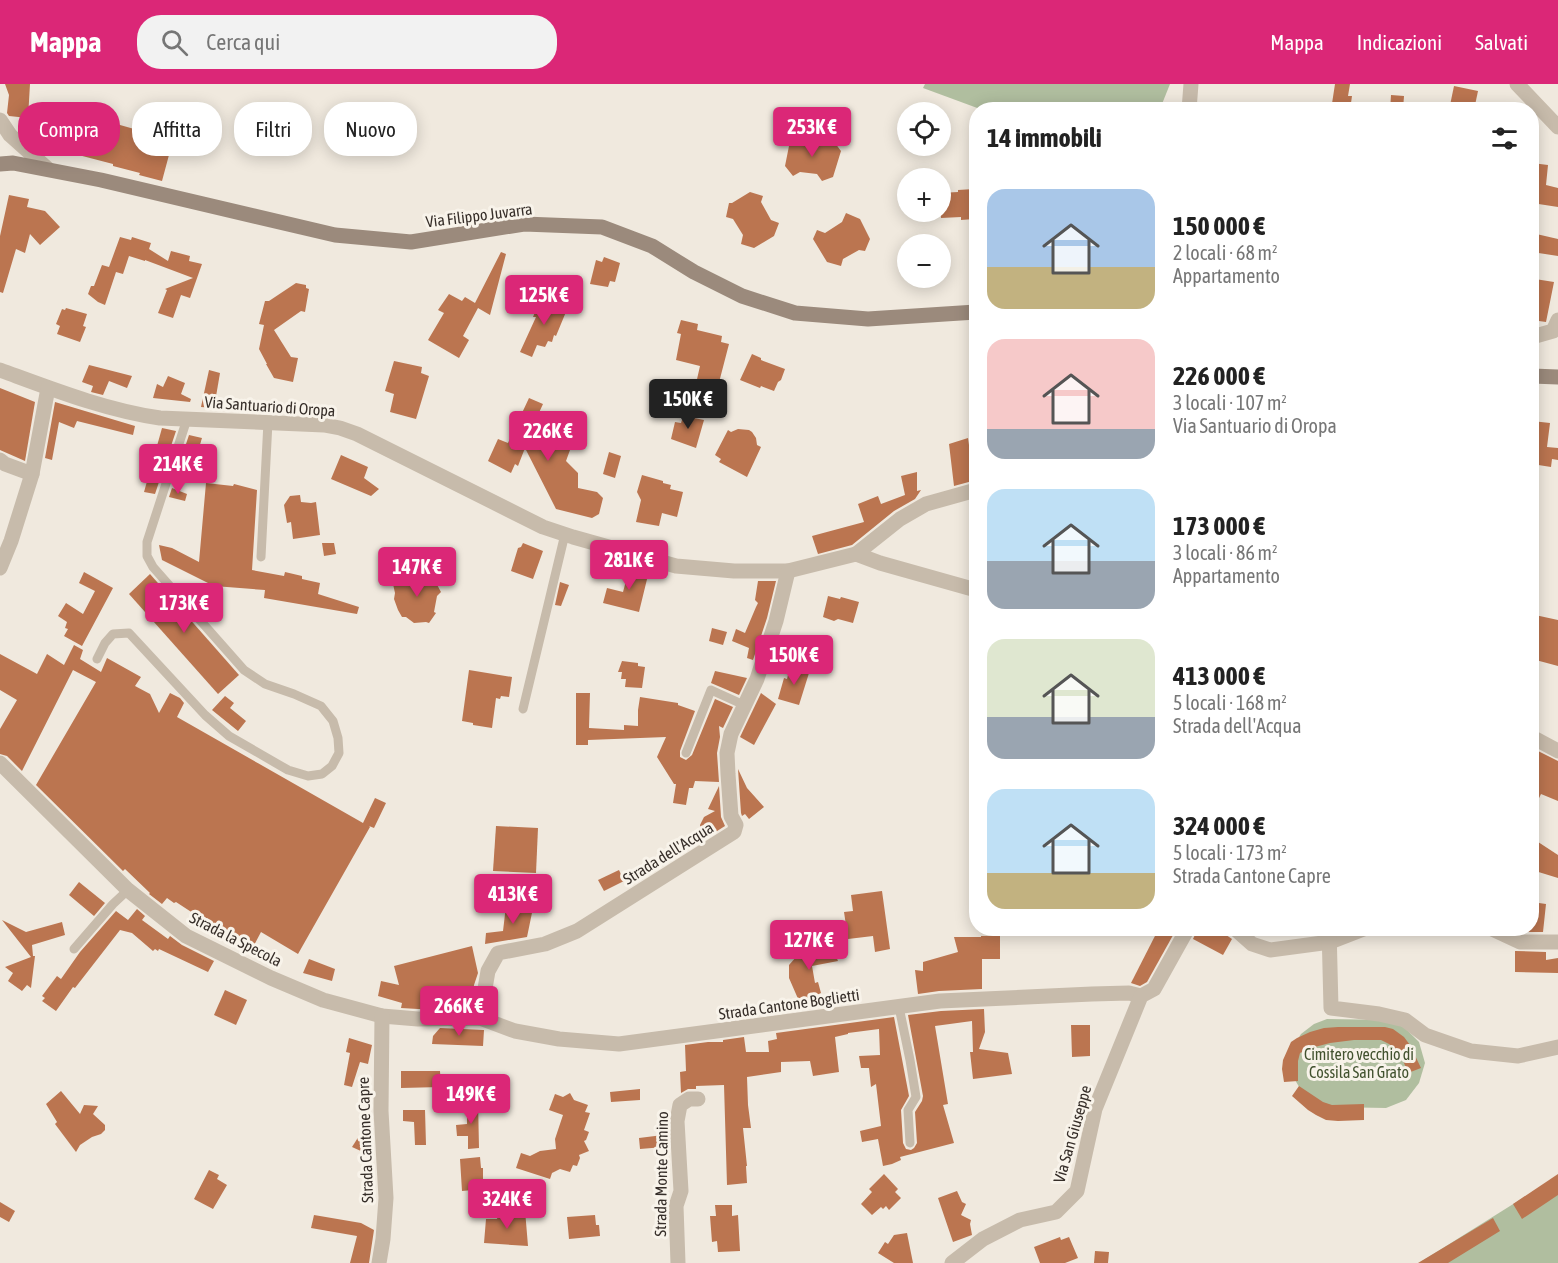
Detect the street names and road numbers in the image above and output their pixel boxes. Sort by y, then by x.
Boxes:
street label: Via Filippo Juvarra [425,200,534,231]
street label: Via Santuario di Oropa [204,392,336,421]
street label: Strada dell'Acqua [620,818,717,889]
street label: Strada la Specola [187,908,285,971]
street label: Strada Cantone Boglietti [717,985,861,1024]
street label: Strada Cantone Capre [354,1077,377,1203]
street label: Via San Giuseppe [1049,1083,1095,1185]
street label: Strada Monte Camino [651,1111,671,1237]

